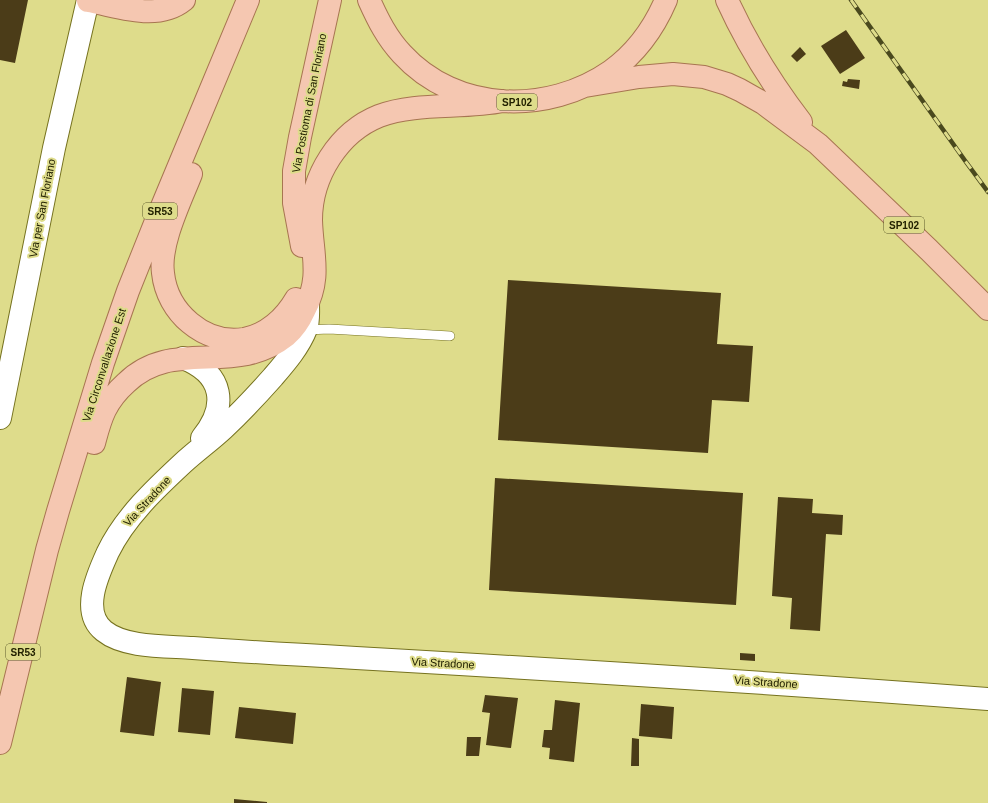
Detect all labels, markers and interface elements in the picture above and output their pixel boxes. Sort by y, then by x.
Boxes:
street label: Via Postioma di San Floriano [290,32,328,174]
road number: SP102 [497,94,537,110]
street label: Via per San Floriano [27,158,57,258]
road number: SR53 [143,203,177,219]
road number: SP102 [884,217,924,233]
street label: Via Circonvallazione Est [80,307,128,423]
street label: Via Stradone [121,474,173,528]
road number: SR53 [6,644,40,660]
street label: Via Stradone [411,655,475,671]
street label: Via Stradone [734,674,798,690]

